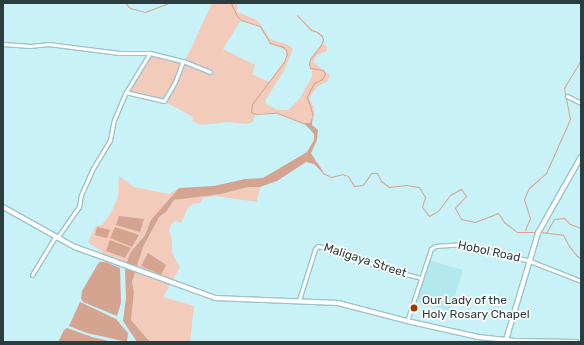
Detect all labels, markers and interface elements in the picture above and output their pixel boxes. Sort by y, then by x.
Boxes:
street label: Hobol Road [456,238,522,266]
street label: Maligaya Street [322,241,408,281]
place label: Our Lady of the Holy Rosary Chapel [422,294,530,322]
marker: Our Lady of the Holy Rosary Chapel [409,303,419,313]

